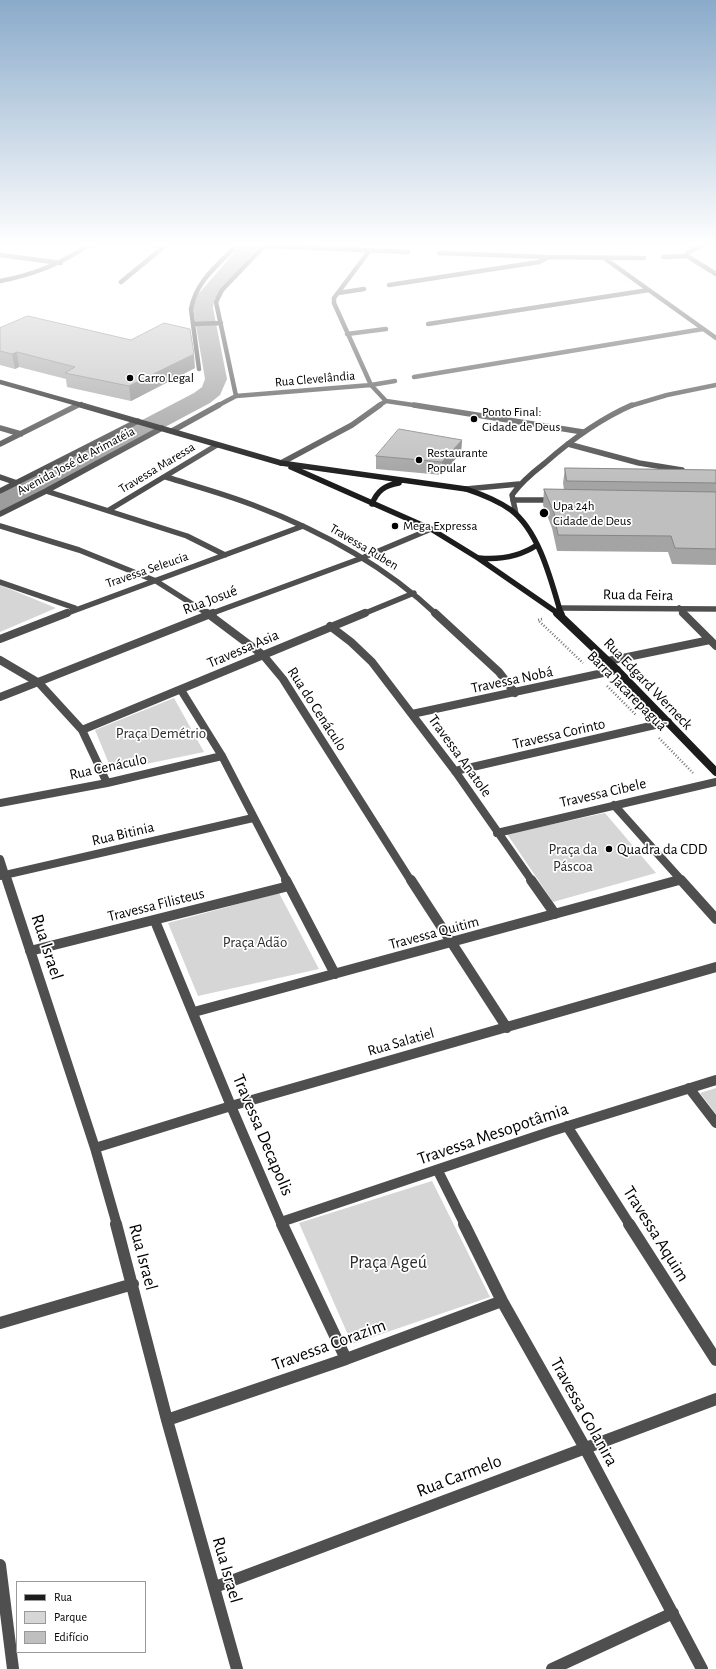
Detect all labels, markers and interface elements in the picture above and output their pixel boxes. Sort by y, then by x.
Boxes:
street label: Rua Clevelândia [274,368,356,390]
place label: Carro Legal [138,370,194,386]
marker: Carro Legal [125,373,135,383]
place label: Ponto Final: Cidade de Deus [482,404,560,435]
marker: Ponto Final: Cidade de Deus [469,414,479,424]
street label: Avenida José de Arimatéia [14,423,138,499]
street label: Travessa Maressa [116,439,198,497]
place label: Restaurante Popular [427,445,488,476]
marker: Restaurante Popular [414,455,424,465]
place label: Upa 24h Cidade de Deus [553,498,631,529]
marker: Upa 24h Cidade de Deus [538,507,550,519]
place label: Mega Expressa [403,518,477,534]
street label: Travessa Ruben [327,520,401,574]
marker: Mega Expressa [390,521,400,531]
street label: Travessa Seleucia [104,549,190,591]
street label: Rua Josué [180,581,240,619]
street label: Rua da Feira [603,585,673,605]
street label: Travessa Asia [204,626,282,672]
street label: Rua Edgard Werneck [600,634,696,734]
street label: Barra Jacarepaguá [583,647,671,735]
street label: Travessa Nobá [469,663,555,697]
street label: Rua do Cenáculo [283,664,351,754]
street label: Travessa Anatole [424,711,496,801]
street label: Travessa Corinto [511,715,607,753]
park label: Praça Demétrio [116,724,206,742]
street label: Rua Cenáculo [68,750,148,784]
street label: Travessa Cibele [558,774,648,812]
street label: Rua Bitinia [90,818,156,850]
park label: Praça da Páscoa [549,840,597,875]
place label: Quadra da CDD [617,840,707,858]
marker: Quadra da CDD [604,844,614,854]
street label: Travessa Filisteus [106,884,206,926]
street label: Rua Israel [26,911,68,983]
street label: Travessa Quitim [387,912,481,954]
park label: Praça Adão [223,933,287,951]
street label: Rua Salatiel [366,1024,436,1060]
street label: Travessa Decapolis [228,1071,298,1199]
street label: Travessa Mesopotâmia [415,1098,571,1170]
street label: Travessa Aquim [618,1182,694,1286]
street label: Rua Israel [124,1221,162,1293]
park label: Praça Ageú [349,1252,427,1274]
street label: Travessa Corazim [269,1314,389,1376]
street label: Travessa Golanira [545,1354,623,1470]
street label: Rua Carmelo [413,1450,505,1502]
street label: Rua Israel [207,1534,247,1606]
legend [16,1581,146,1653]
text: Rua [54,1591,72,1603]
text: Parque [54,1611,87,1623]
text: Edifício [54,1631,89,1643]

